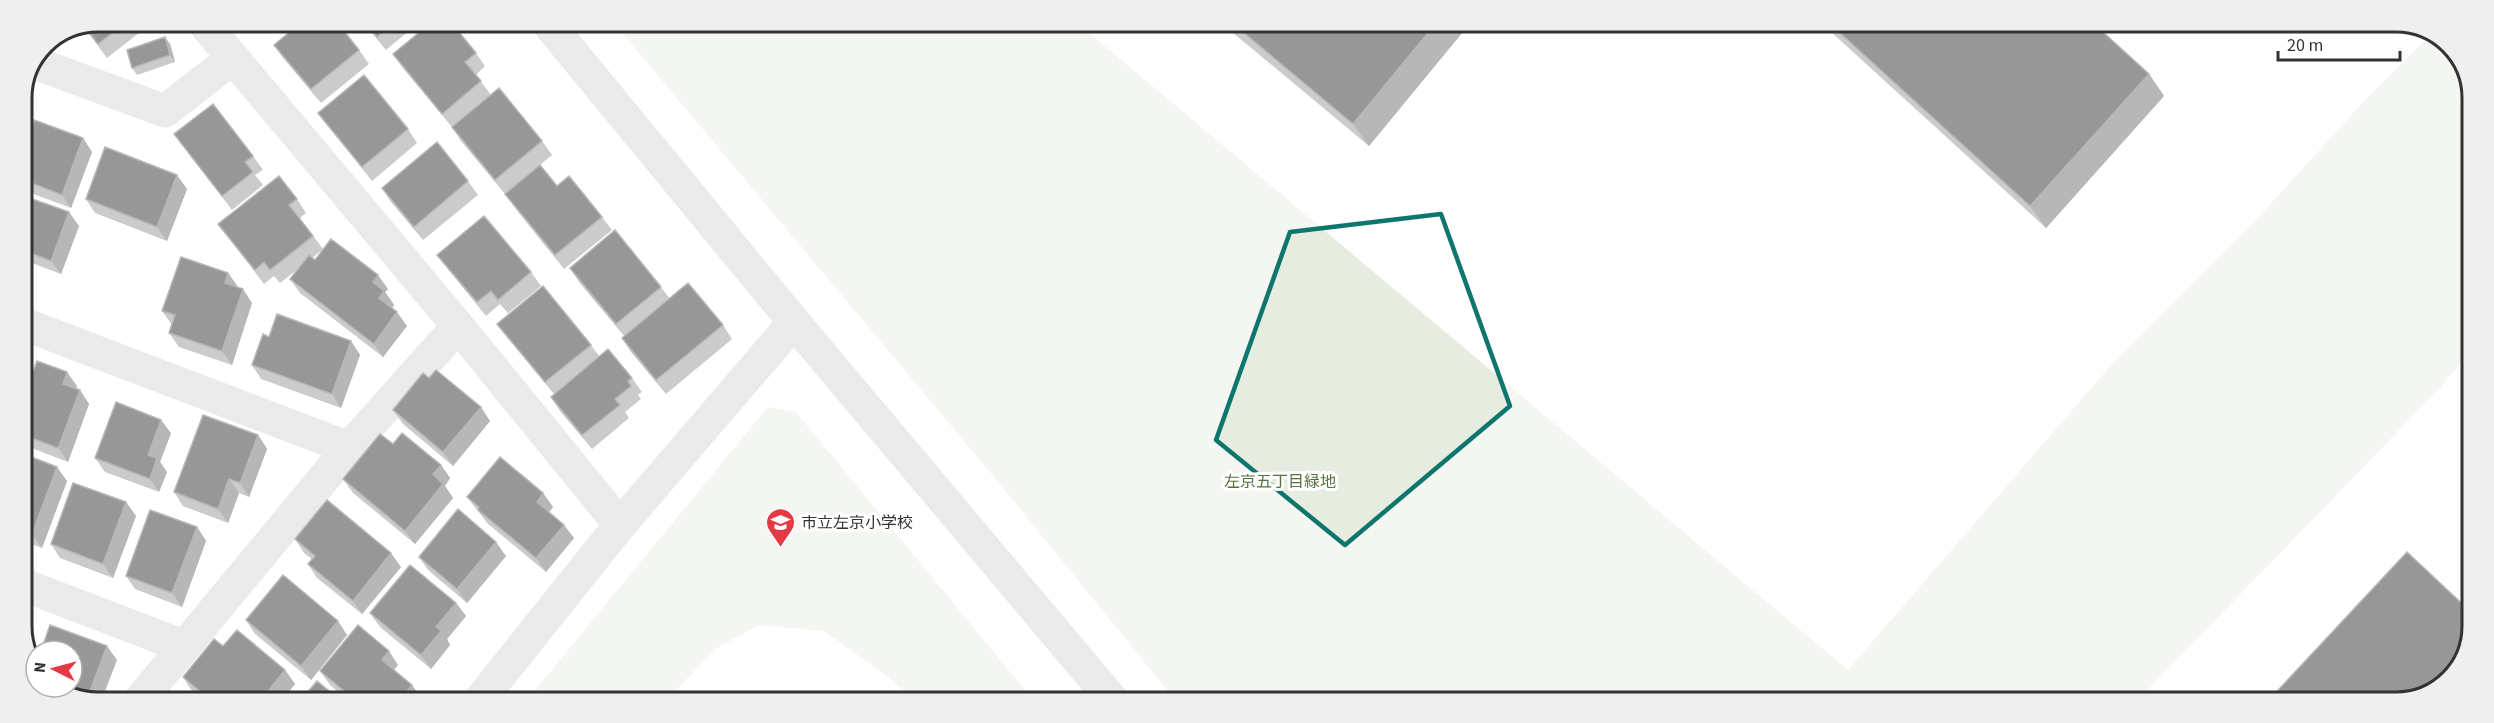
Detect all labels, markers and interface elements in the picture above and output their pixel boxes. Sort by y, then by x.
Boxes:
scale bar [2278,24,2400,62]
text: 20 m [2287,33,2323,58]
park label: 左京五丁目緑地 [1224,471,1336,493]
school or university icon: 市立左京小学校 [764,506,796,548]
place label: 市立左京小学校 [801,512,913,534]
north arrow [24,639,84,699]
text: N [29,661,52,674]

